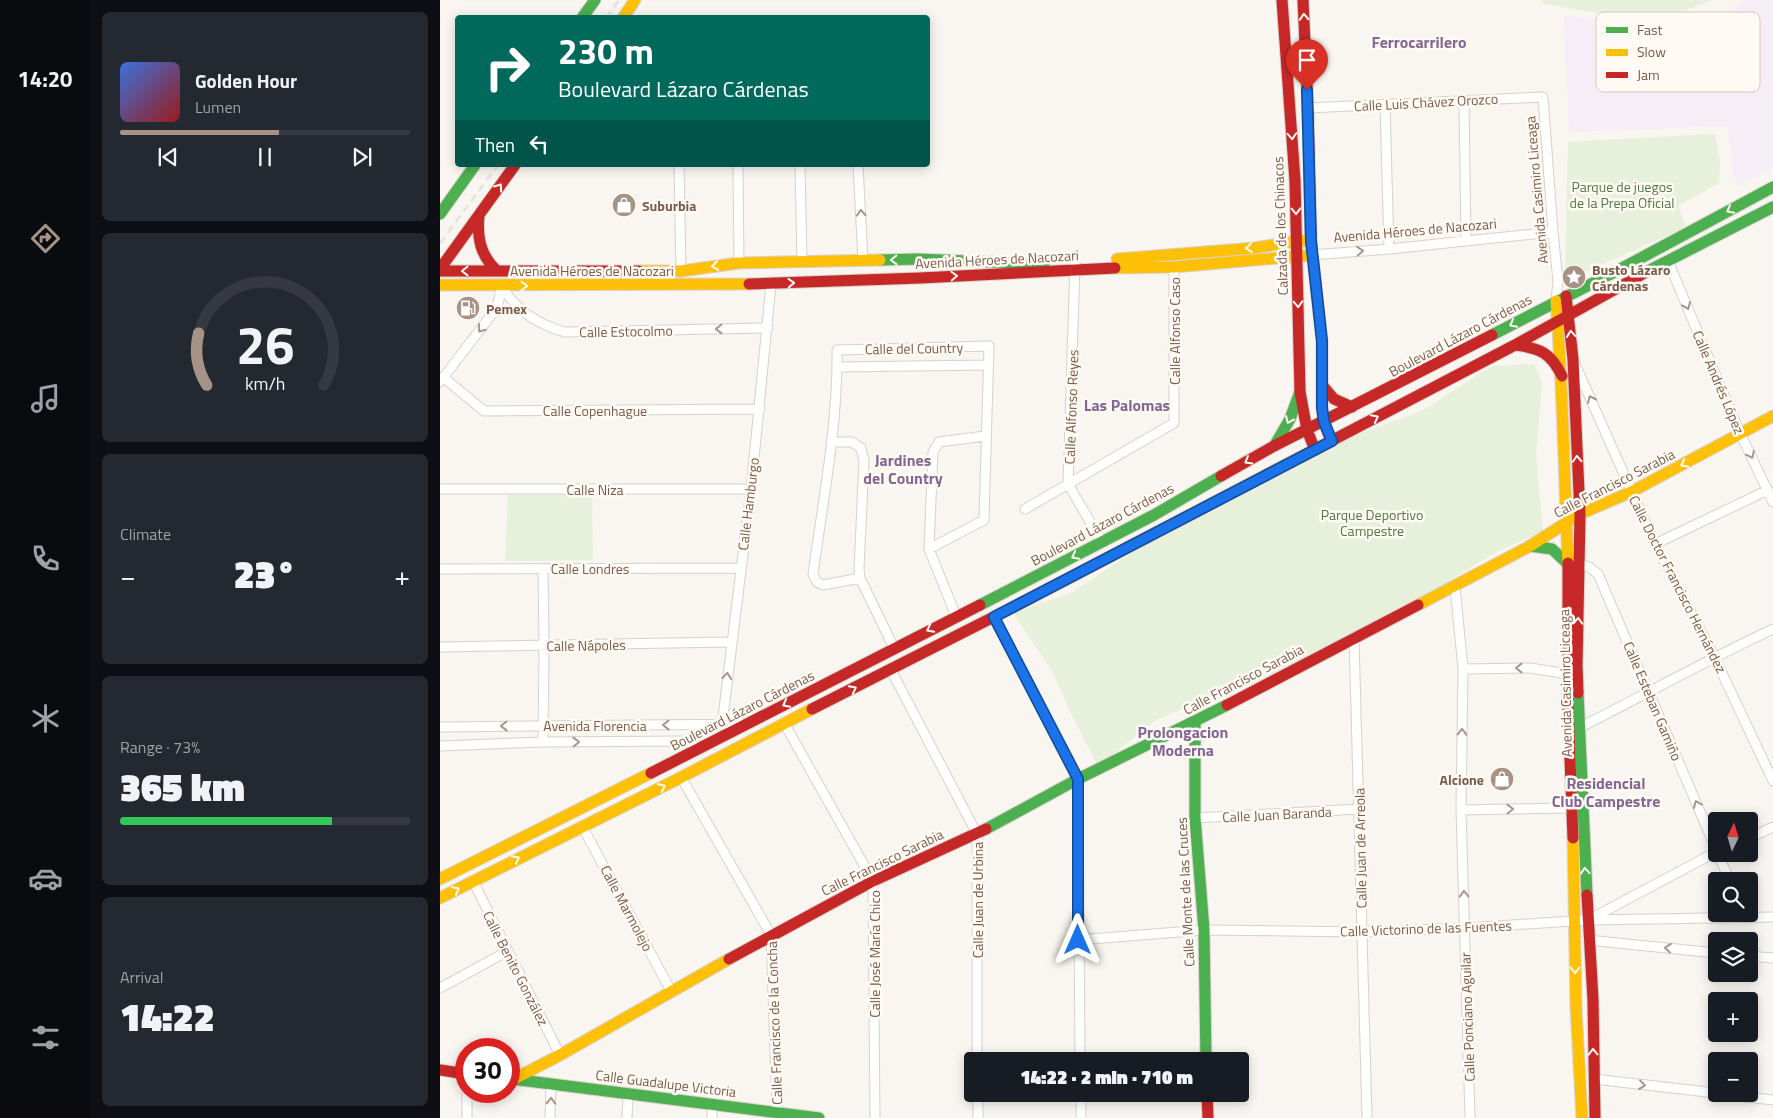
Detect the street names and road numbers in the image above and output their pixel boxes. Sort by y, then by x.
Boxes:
street label: Calle Luis Chávez Orozco [1353,88,1499,116]
street label: Avenida Casimiro Liceaga [1519,115,1553,265]
street label: Calzada de los Chinacos [1267,156,1293,296]
street label: Avenida Héroes de Nacozari [1333,212,1497,248]
street label: Avenida Héroes de Nacozari [915,244,1079,274]
street label: Avenida Héroes de Nacozari [510,260,674,281]
street label: Calle Alfonso Caso [1164,277,1185,385]
street label: Boulevard Lázaro Cárdenas [1385,288,1535,382]
street label: Calle Estocolmo [579,320,673,342]
street label: Calle Andrés López [1688,327,1750,437]
street label: Calle del Country [865,337,964,359]
street label: Calle Alfonso Reyes [1059,349,1083,465]
street label: Calle Copenhague [543,400,647,421]
street label: Calle Francisco Sarabia [1550,443,1678,523]
street label: Calle Hamburgo [732,456,764,552]
street label: Boulevard Lázaro Cárdenas [1027,477,1177,571]
street label: Calle Niza [566,479,624,500]
street label: Calle Doctor Francisco Hernández [1624,492,1732,676]
street label: Calle Londres [551,558,629,579]
street label: Avenida Casimiro Liceaga [1553,609,1577,757]
street label: Calle Nápoles [546,634,626,656]
street label: Calle Francisco Sarabia [1179,638,1307,720]
street label: Calle Esteban Gamiño [1618,638,1688,764]
street label: Boulevard Lázaro Cárdenas [666,664,818,756]
street label: Avenida Florencia [543,715,647,736]
street label: Calle Juan de Arreola [1348,788,1372,908]
street label: Calle Juan Baranda [1222,801,1332,827]
street label: Calle Monte de las Cruces [1171,817,1199,967]
street label: Calle Francisco Sarabia [817,823,947,901]
street label: Calle Juan de Urbina [967,842,988,958]
street label: Calle Marmolejo [595,861,659,955]
street label: Calle José María Chico [864,890,885,1018]
street label: Calle Benito González [478,907,554,1029]
street label: Calle Victorino de las Fuentes [1340,915,1512,941]
street label: Calle Francisco de la Concha [761,941,787,1105]
street label: Calle Ponciano Aguilar [1454,952,1480,1082]
street label: Calle Guadalupe Victoria [595,1064,737,1102]

